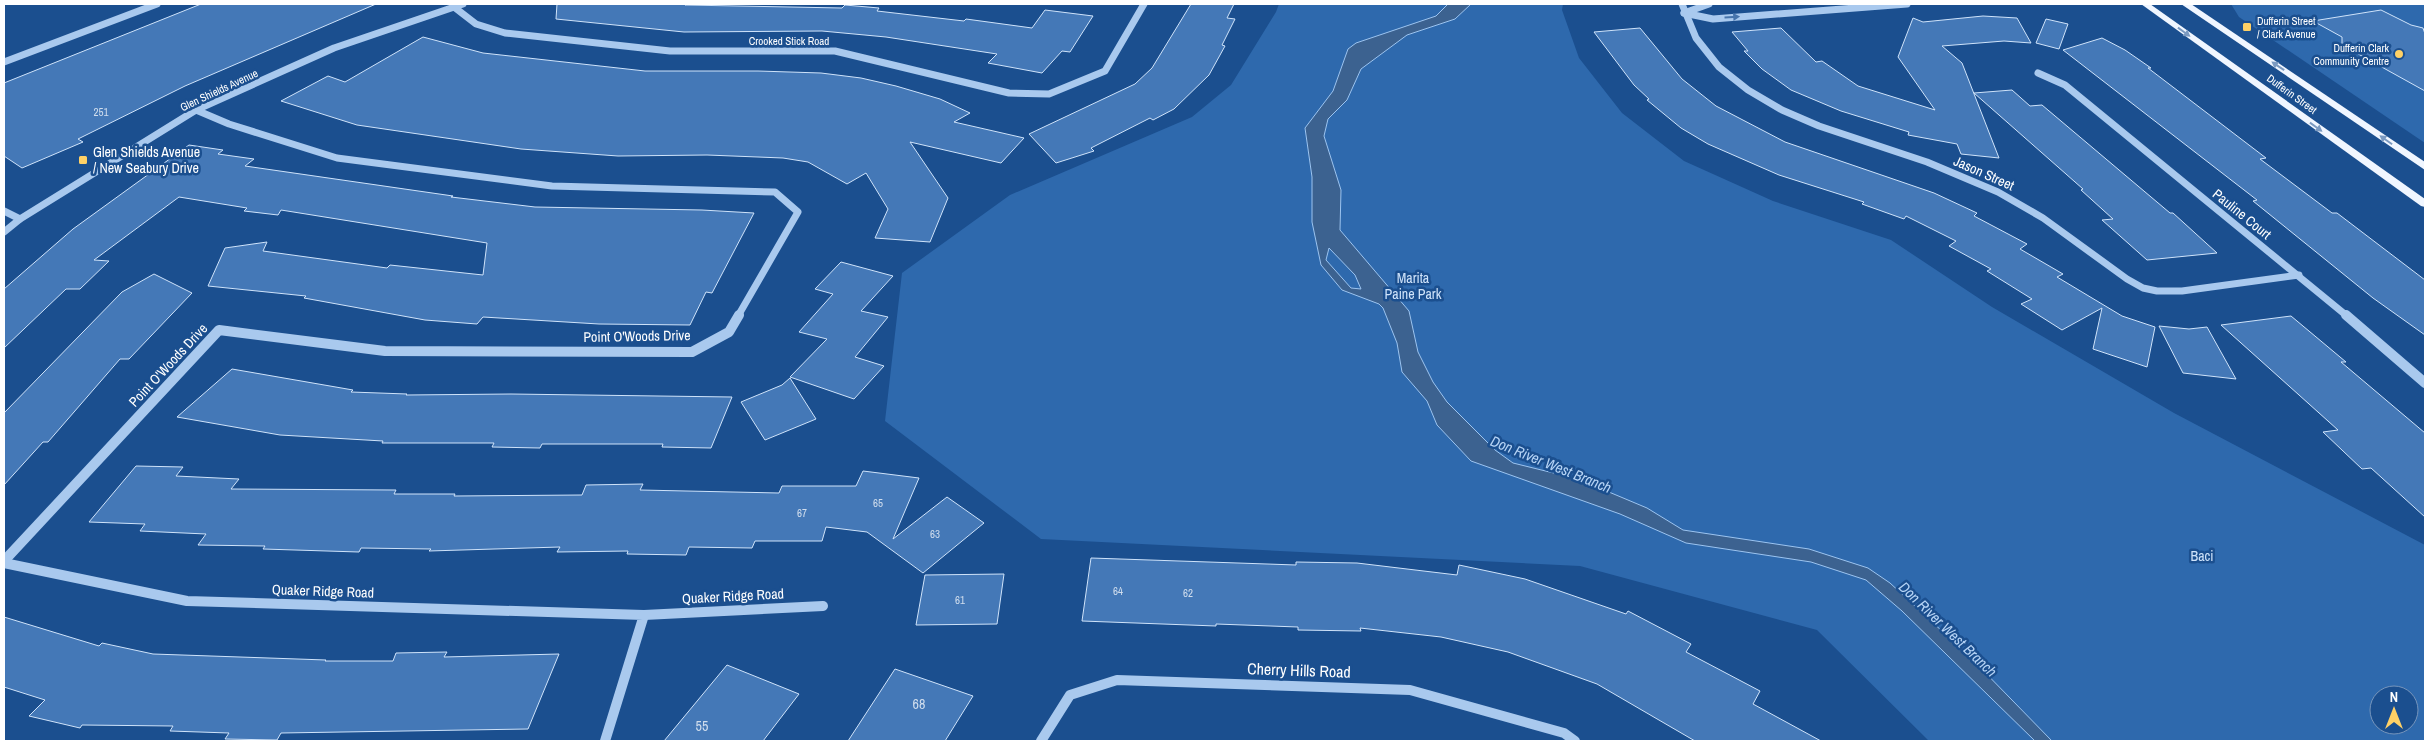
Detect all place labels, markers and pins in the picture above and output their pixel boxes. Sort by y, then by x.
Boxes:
place label: Dufferin Street / Clark Avenue [2257,14,2316,41]
marker: Dufferin Street / Clark Avenue [2241,21,2253,33]
place label: Dufferin Clark Community Centre [2313,41,2389,68]
marker: Dufferin Clark Community Centre [2393,48,2405,60]
place label: Glen Shields Avenue / New Seabury Drive [93,143,200,177]
marker: Glen Shields Avenue / New Seabury Drive [77,154,89,166]

